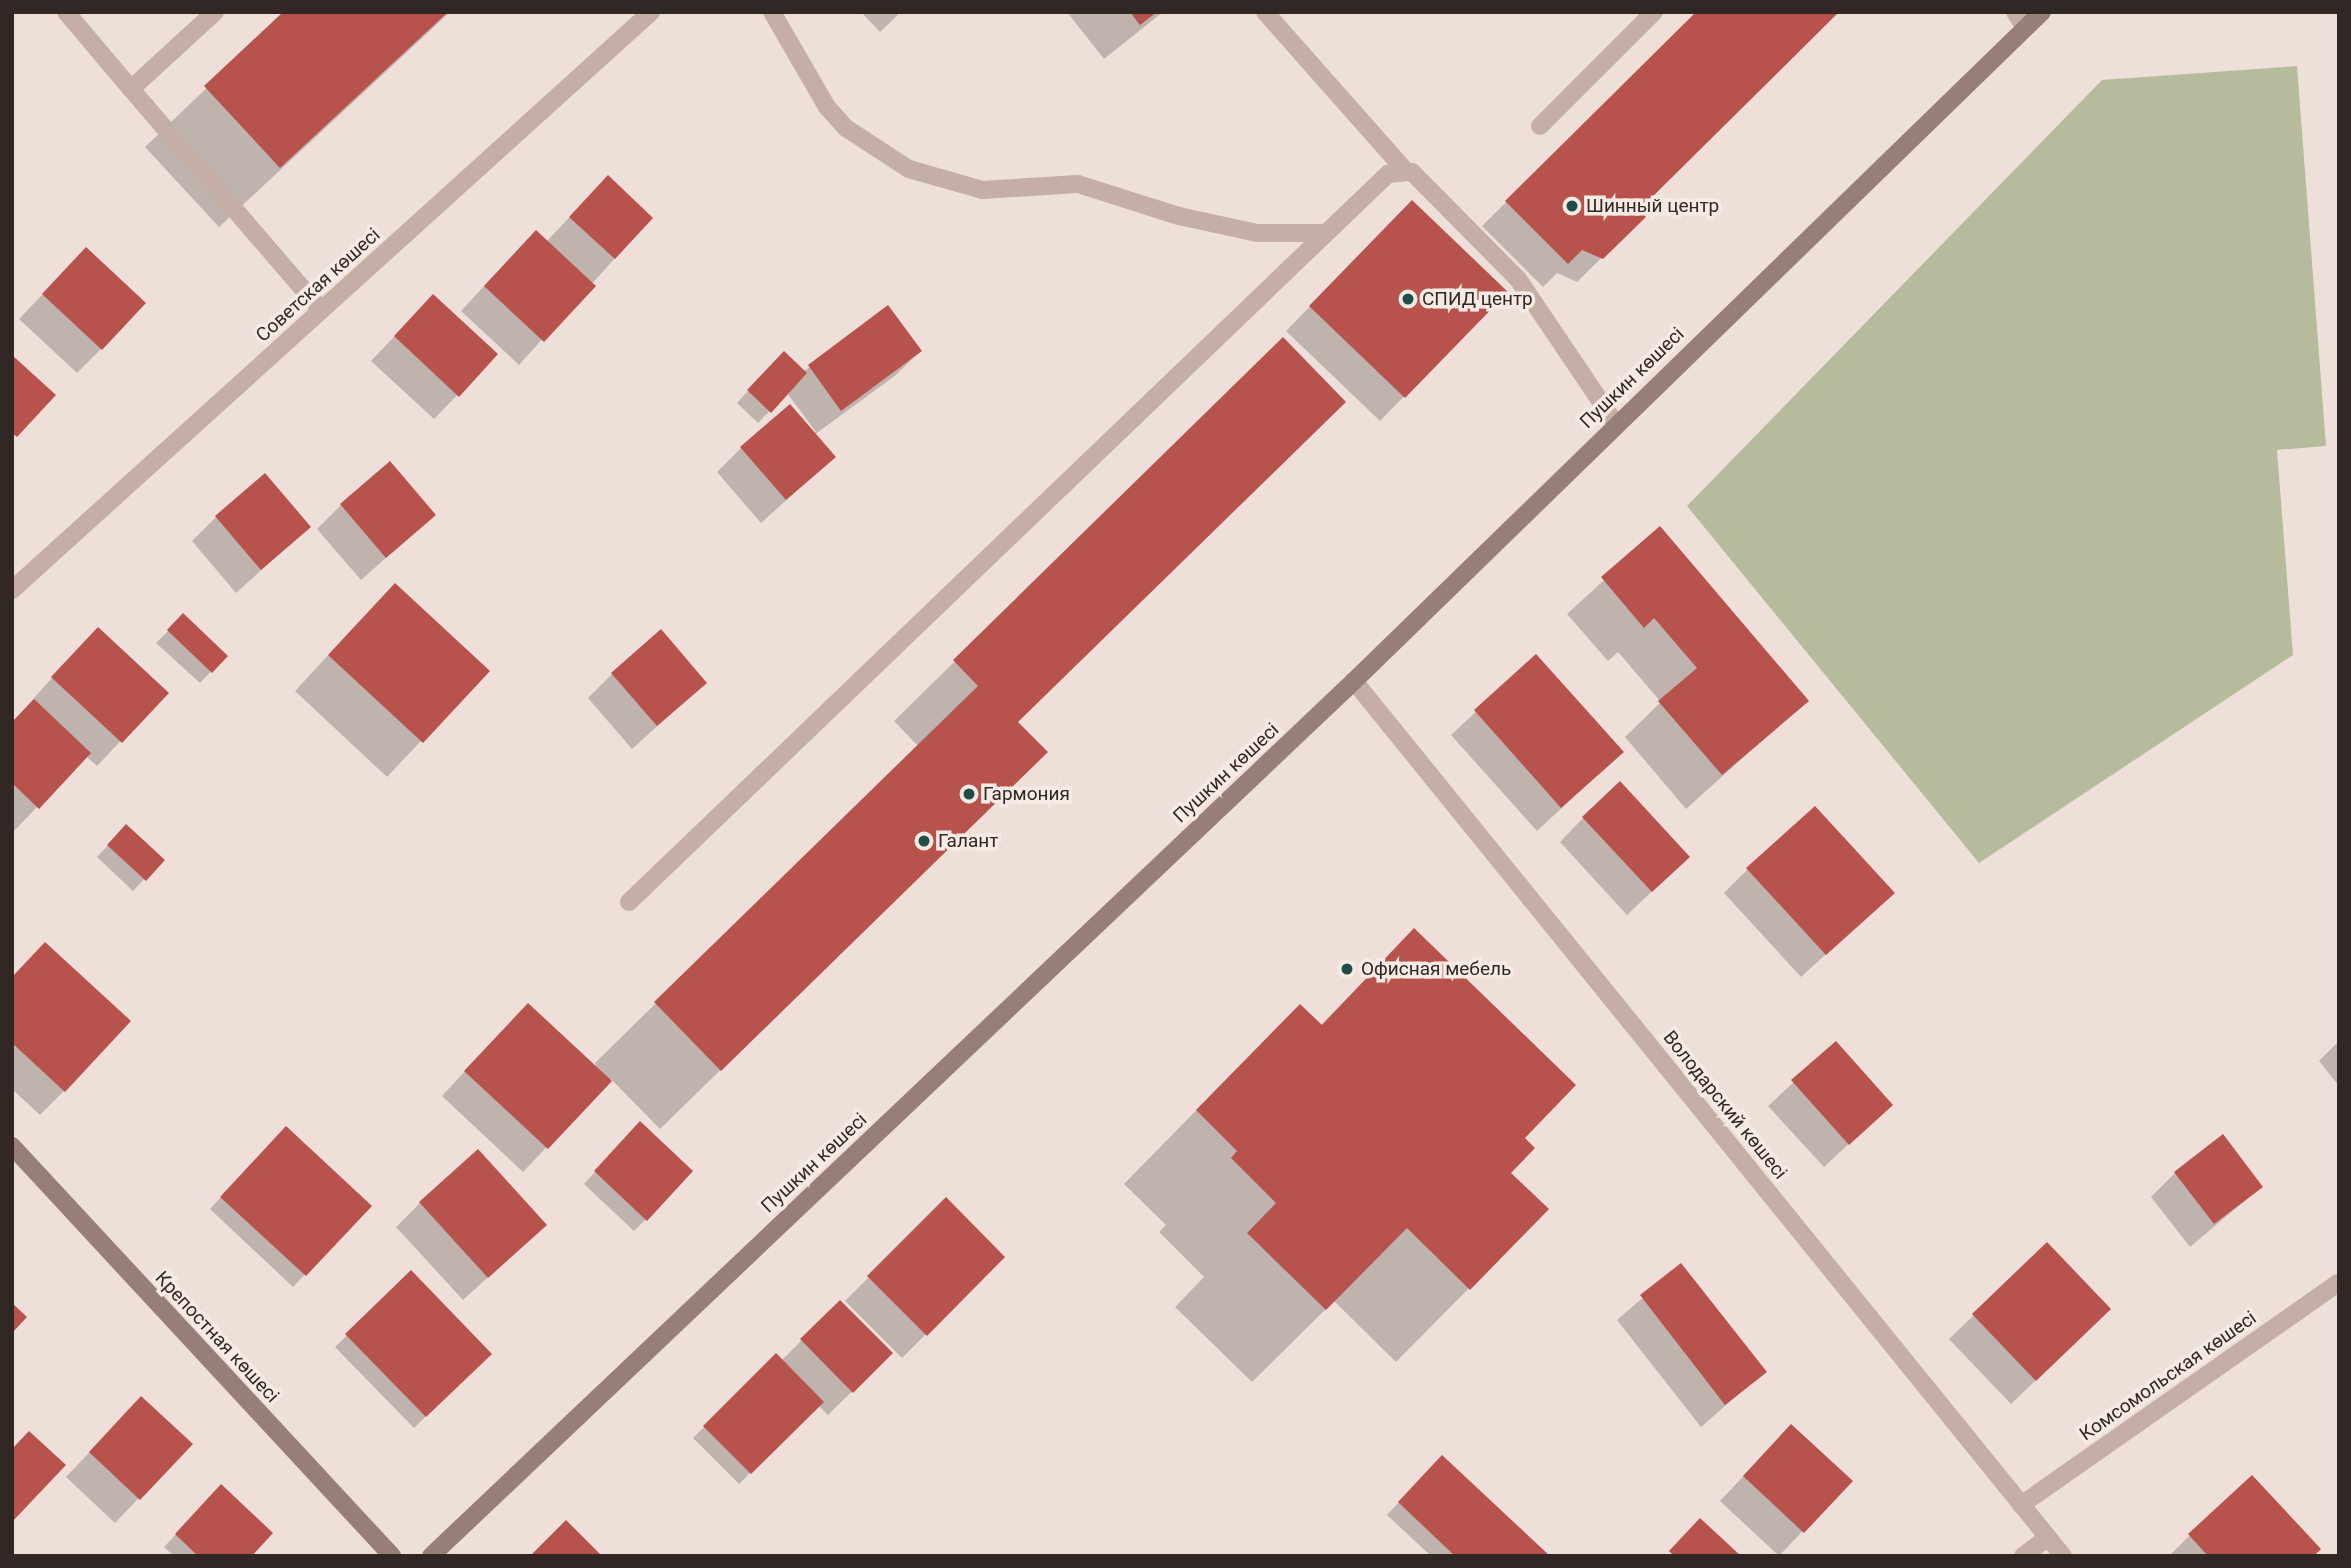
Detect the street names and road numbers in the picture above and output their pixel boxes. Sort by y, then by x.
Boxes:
street label: Советская көшесі [251,223,385,347]
street label: Пушкин көшесі [1575,323,1689,433]
street label: Пушкин көшесі [1169,718,1283,828]
street label: Володарский көшесі [1658,1026,1792,1184]
street label: Пушкин көшесі [757,1108,871,1218]
street label: Крепостная көшесі [150,1267,284,1407]
street label: Комсомольская көшесі [2075,1306,2261,1446]

